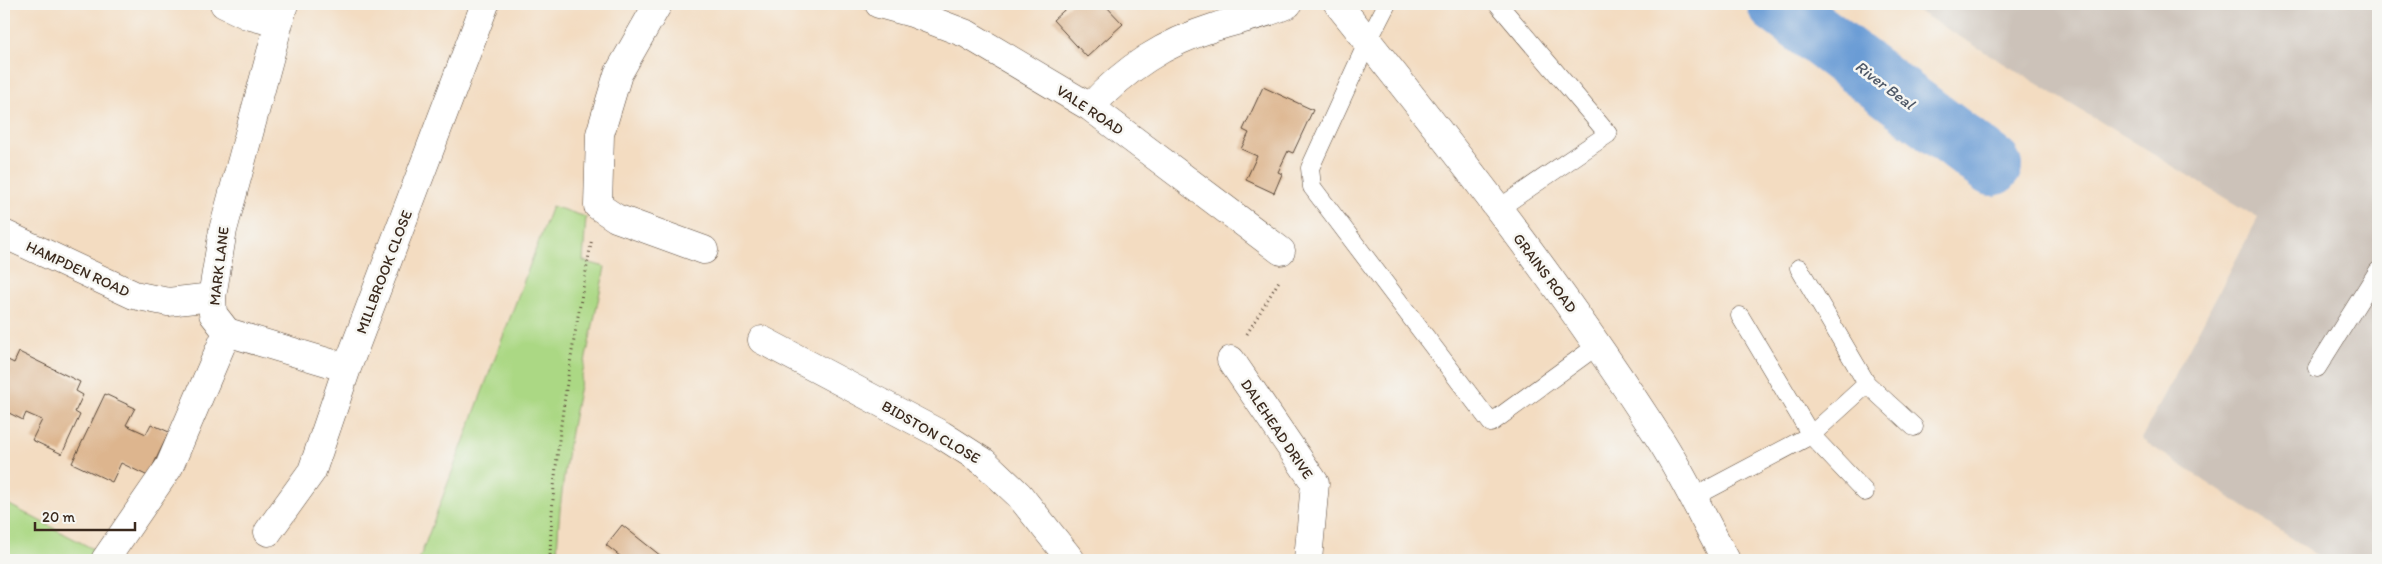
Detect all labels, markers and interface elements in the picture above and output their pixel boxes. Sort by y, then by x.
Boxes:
water label: River Beal [1852,57,1919,114]
street label: VALE ROAD [1053,81,1127,139]
street label: MILLBROOK CLOSE [352,208,416,336]
street label: MARK LANE [205,226,233,306]
street label: GRAINS ROAD [1509,230,1581,316]
street label: HAMPDEN ROAD [23,237,133,301]
street label: DALEHEAD DRIVE [1237,376,1317,482]
street label: BIDSTON CLOSE [879,397,983,467]
scale bar [35,499,135,531]
text: 20 m [42,508,76,526]

